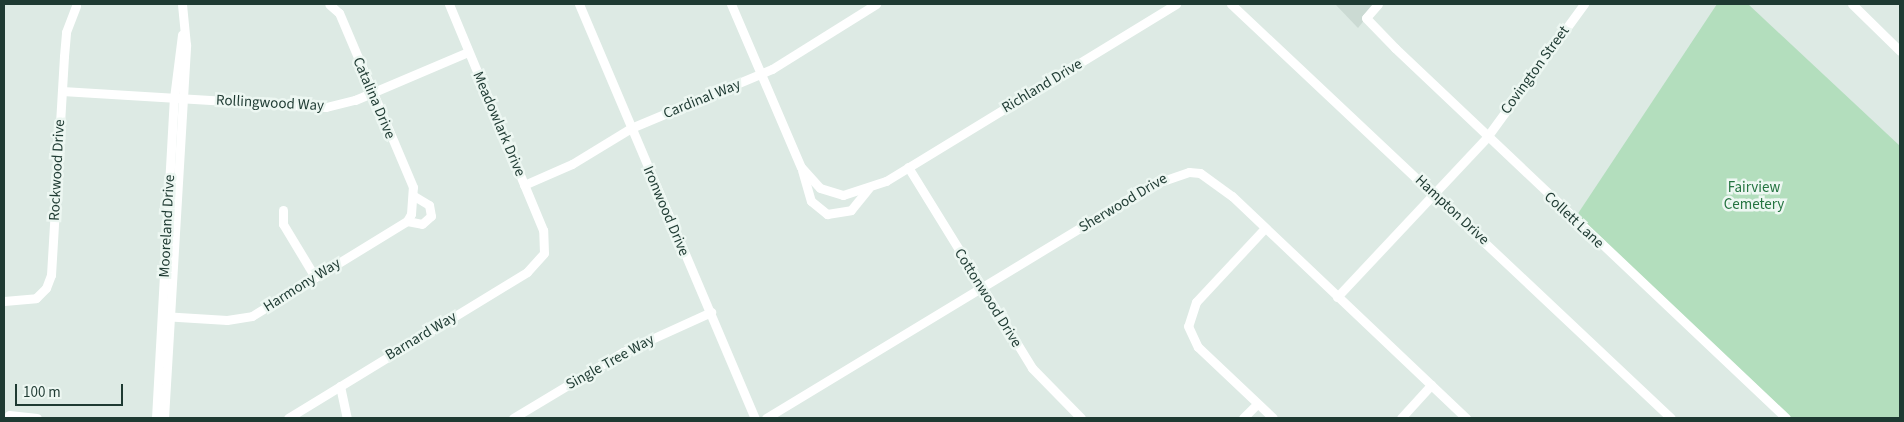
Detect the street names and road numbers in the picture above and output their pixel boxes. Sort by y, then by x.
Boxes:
street label: Covington Street [1497,22,1573,118]
street label: Catalina Drive [349,54,399,142]
street label: Richland Drive [999,55,1085,117]
street label: Meadowlark Drive [469,69,529,179]
street label: Cardinal Way [661,75,743,123]
street label: Rollingwood Way [216,91,324,115]
street label: Rockwood Drive [45,119,69,221]
street label: Ironwood Drive [639,163,693,259]
street label: Sherwood Drive [1076,170,1170,236]
street label: Hampton Drive [1411,171,1493,249]
street label: Mooreland Drive [155,174,179,278]
street label: Collett Lane [1540,188,1608,252]
street label: Cottonwood Drive [950,245,1026,351]
street label: Harmony Way [260,254,344,316]
street label: Barnard Way [382,308,460,364]
street label: Single Tree Way [563,330,657,394]

